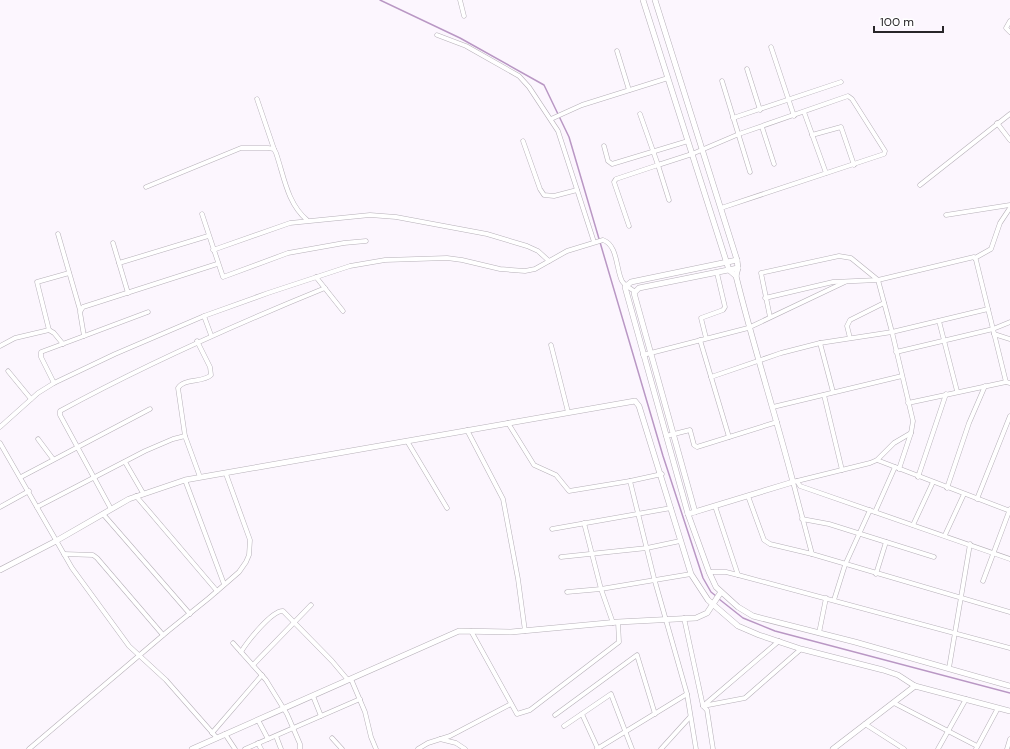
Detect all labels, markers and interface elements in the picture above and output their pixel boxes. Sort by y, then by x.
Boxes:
scale bar [874,8,943,34]
text: 100 m [880,14,914,30]

